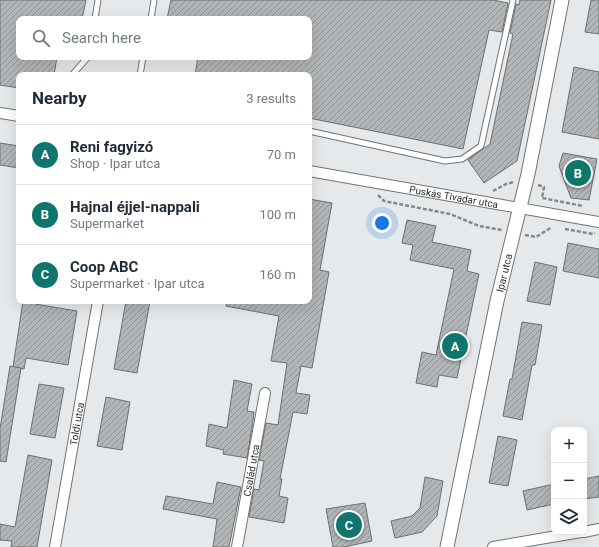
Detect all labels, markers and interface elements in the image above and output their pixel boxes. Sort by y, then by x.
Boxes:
search box [16,16,312,60]
icon: search [30,27,52,49]
text: Search here [62,29,141,47]
text: Nearby [32,88,87,108]
text: 3 results [246,91,296,106]
text: Reni fagyizó [70,138,153,156]
text: A [41,147,49,162]
text: 70 m [267,147,296,162]
text: Shop · Ipar utca [70,156,160,171]
pin: B [565,158,591,188]
street label: Puskás Tivadar utca [408,183,499,210]
text: Hajnal éjjel-nappali [70,198,200,216]
text: B [41,207,49,222]
text: 100 m [259,207,296,222]
your location [372,213,392,233]
text: Supermarket [70,216,144,231]
street label: Ipar utca [494,253,514,293]
text: Coop ABC [70,258,138,276]
text: C [41,267,49,282]
text: 160 m [259,267,296,282]
text: Supermarket · Ipar utca [70,276,205,291]
pin: A [442,331,468,361]
street label: Toldi utca [67,401,86,446]
map controls [551,427,587,535]
button: + [551,427,587,463]
street label: Család utca [241,443,261,497]
button: − [551,463,587,499]
button: layers [551,499,587,535]
pin: C [336,510,362,540]

